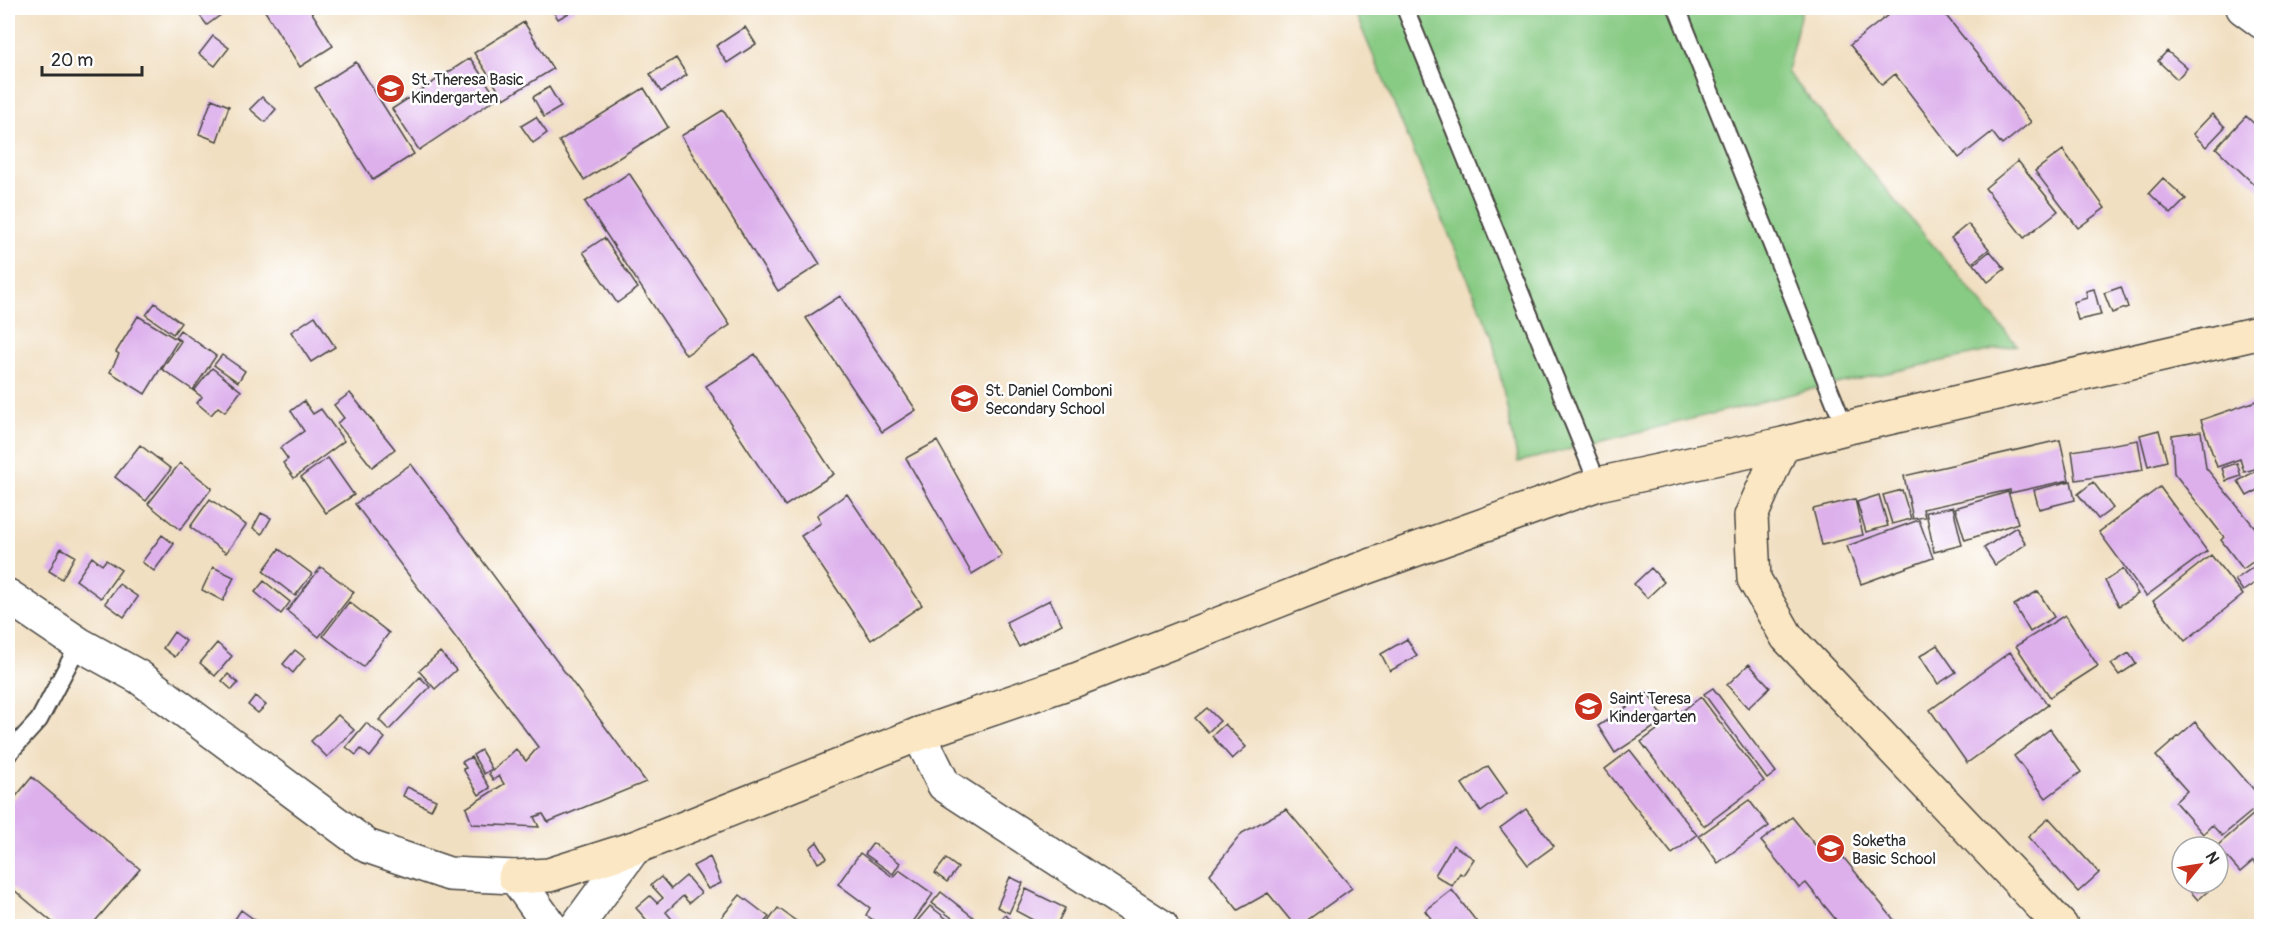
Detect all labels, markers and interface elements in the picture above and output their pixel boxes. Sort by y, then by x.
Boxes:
scale bar [42,39,142,77]
text: 20 m [51,49,93,72]
place label: St. Theresa Basic Kindergarten [411,70,524,108]
school or university icon: St. Theresa Basic Kindergarten [374,72,406,104]
place label: St. Daniel Comboni Secondary School [985,381,1112,419]
school or university icon: St. Daniel Comboni Secondary School [948,383,980,415]
place label: Saint Teresa Kindergarten [1609,689,1696,727]
school or university icon: Saint Teresa Kindergarten [1572,691,1604,723]
place label: Soketha Basic School [1852,831,1936,869]
school or university icon: Soketha Basic School [1815,833,1847,865]
north arrow [2170,835,2230,895]
text: N [2201,848,2224,868]

